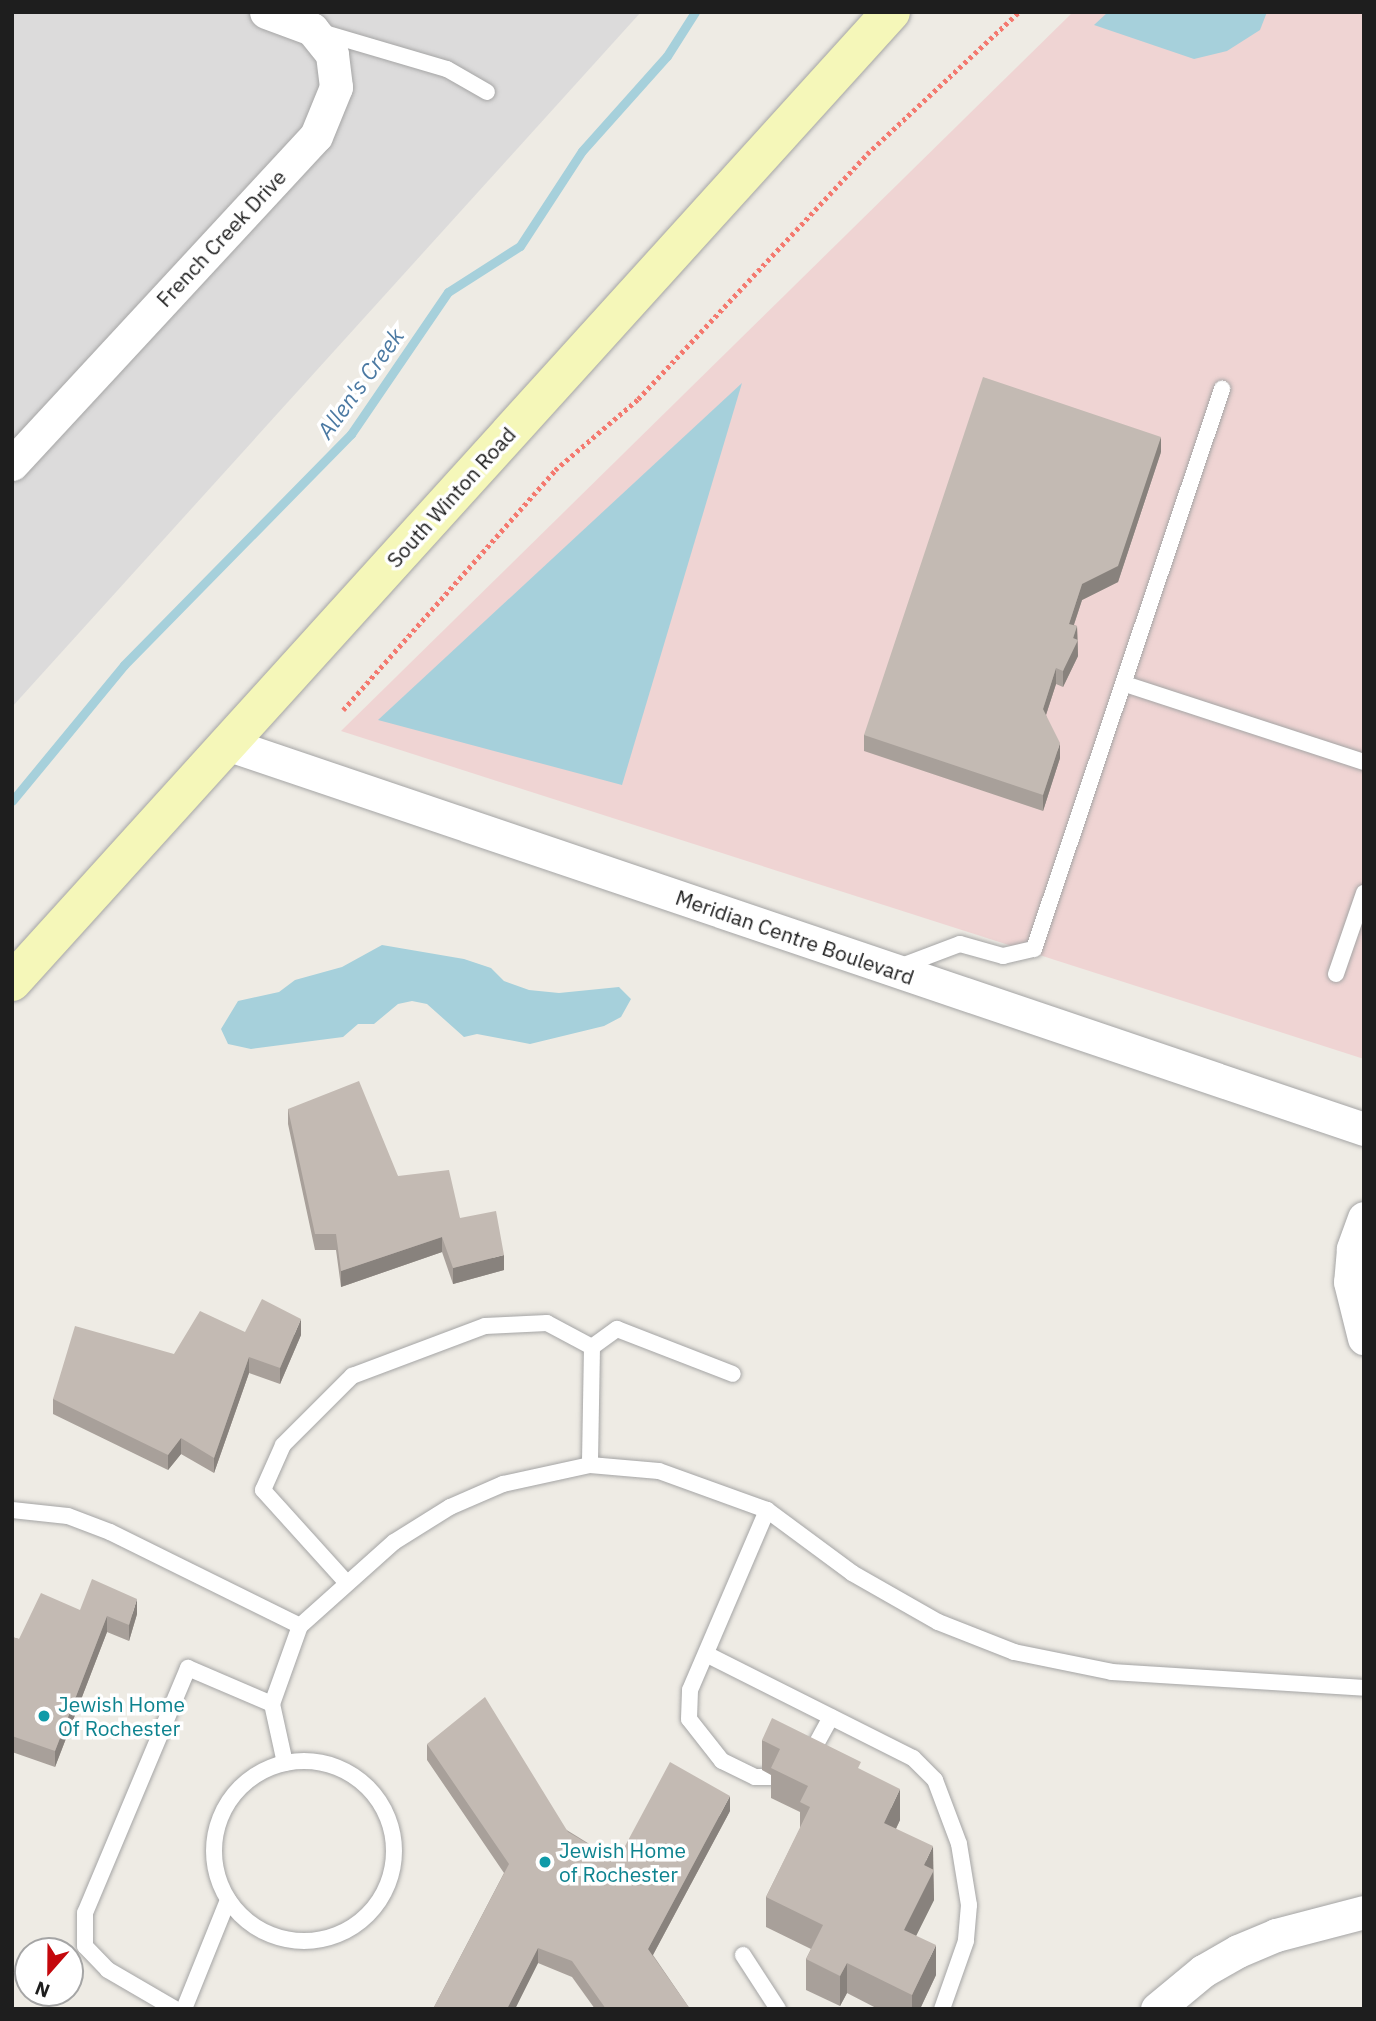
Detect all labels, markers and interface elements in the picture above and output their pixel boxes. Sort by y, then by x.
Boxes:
street label: French Creek Drive [151,164,291,312]
water label: Allen's Creek [311,323,409,443]
street label: South Winton Road [381,422,521,572]
street label: Meridian Centre Boulevard [672,884,918,990]
place label: Jewish Home Of Rochester [58,1691,185,1741]
marker: Jewish Home Of Rochester [36,1708,52,1724]
place label: Jewish Home of Rochester [559,1837,686,1887]
marker: Jewish Home of Rochester [537,1854,553,1870]
north arrow [14,1937,84,2007]
text: N [31,1976,53,2003]

